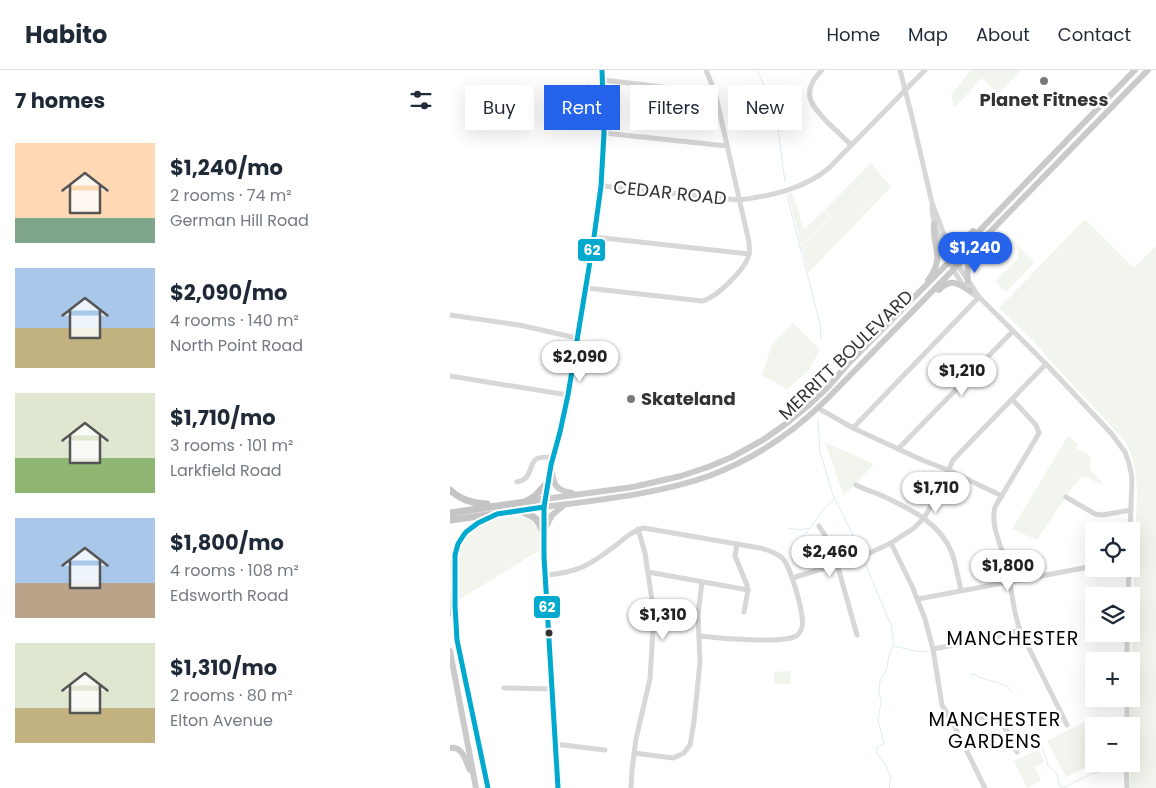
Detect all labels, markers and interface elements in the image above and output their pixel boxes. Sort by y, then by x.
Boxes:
text: Habito [25,18,107,51]
text: Home [826,22,880,47]
text: Map [908,22,948,47]
text: About [976,22,1030,47]
text: Contact [1058,22,1131,47]
marker: Planet Fitness [1038,75,1050,87]
chip: Buy [465,85,534,130]
chip: Rent [544,85,620,130]
chip: Filters [630,85,718,130]
chip: New [728,85,802,130]
text: 7 homes [15,86,105,115]
icon: filters [407,86,435,114]
place label: Planet Fitness [980,87,1108,112]
text: $1,240/mo [170,153,283,182]
icon: home [55,163,115,223]
street label: CEDAR ROAD [612,174,728,211]
text: 2 rooms · 74 m² [170,184,292,207]
text: German Hill Road [170,209,309,232]
pin: $1,240 [934,232,1016,274]
text: $1,240 [949,236,1001,259]
line badge: 62 [577,238,606,262]
text: 62 [584,240,600,260]
text: $2,090/mo [170,278,287,307]
street label: MERRITT BOULEVARD [773,284,918,425]
icon: home [55,288,115,348]
text: 4 rooms · 140 m² [170,309,299,332]
text: North Point Road [170,334,303,357]
pin: $2,090 [539,340,621,383]
text: $2,090 [553,345,607,368]
pin: $1,210 [921,354,1003,397]
text: $1,210 [939,359,985,382]
place label: Skateland [641,386,736,411]
marker: Skateland [625,393,637,405]
text: $1,710/mo [170,403,276,432]
icon: home [55,413,115,473]
text: 3 rooms · 101 m² [170,434,293,457]
text: Larkfield Road [170,459,282,482]
pin: $1,710 [895,472,977,514]
text: $1,710 [913,476,959,499]
map controls [1085,522,1140,772]
button: locate [1085,522,1140,577]
text: $1,800/mo [170,528,284,557]
pin: $2,460 [789,536,871,578]
icon: home [55,538,115,598]
text: $2,460 [802,540,858,563]
pin: $1,800 [967,550,1049,592]
text: $1,800 [982,554,1034,577]
text: 4 rooms · 108 m² [170,559,299,582]
text: Edsworth Road [170,584,289,607]
button: layers [1085,587,1140,642]
line badge: 62 [533,595,561,619]
text: 62 [539,597,555,617]
pin: $1,310 [622,598,704,641]
text: $1,310 [639,603,687,626]
district label: MANCHESTER [947,625,1079,652]
unlabelled marker [544,628,554,638]
button: + [1085,652,1140,707]
text: $1,310/mo [170,653,277,682]
icon: home [55,663,115,723]
text: 2 rooms · 80 m² [170,684,293,707]
district label: MANCHESTER GARDENS [929,706,1061,755]
text: Elton Avenue [170,709,273,732]
button: − [1085,717,1140,772]

